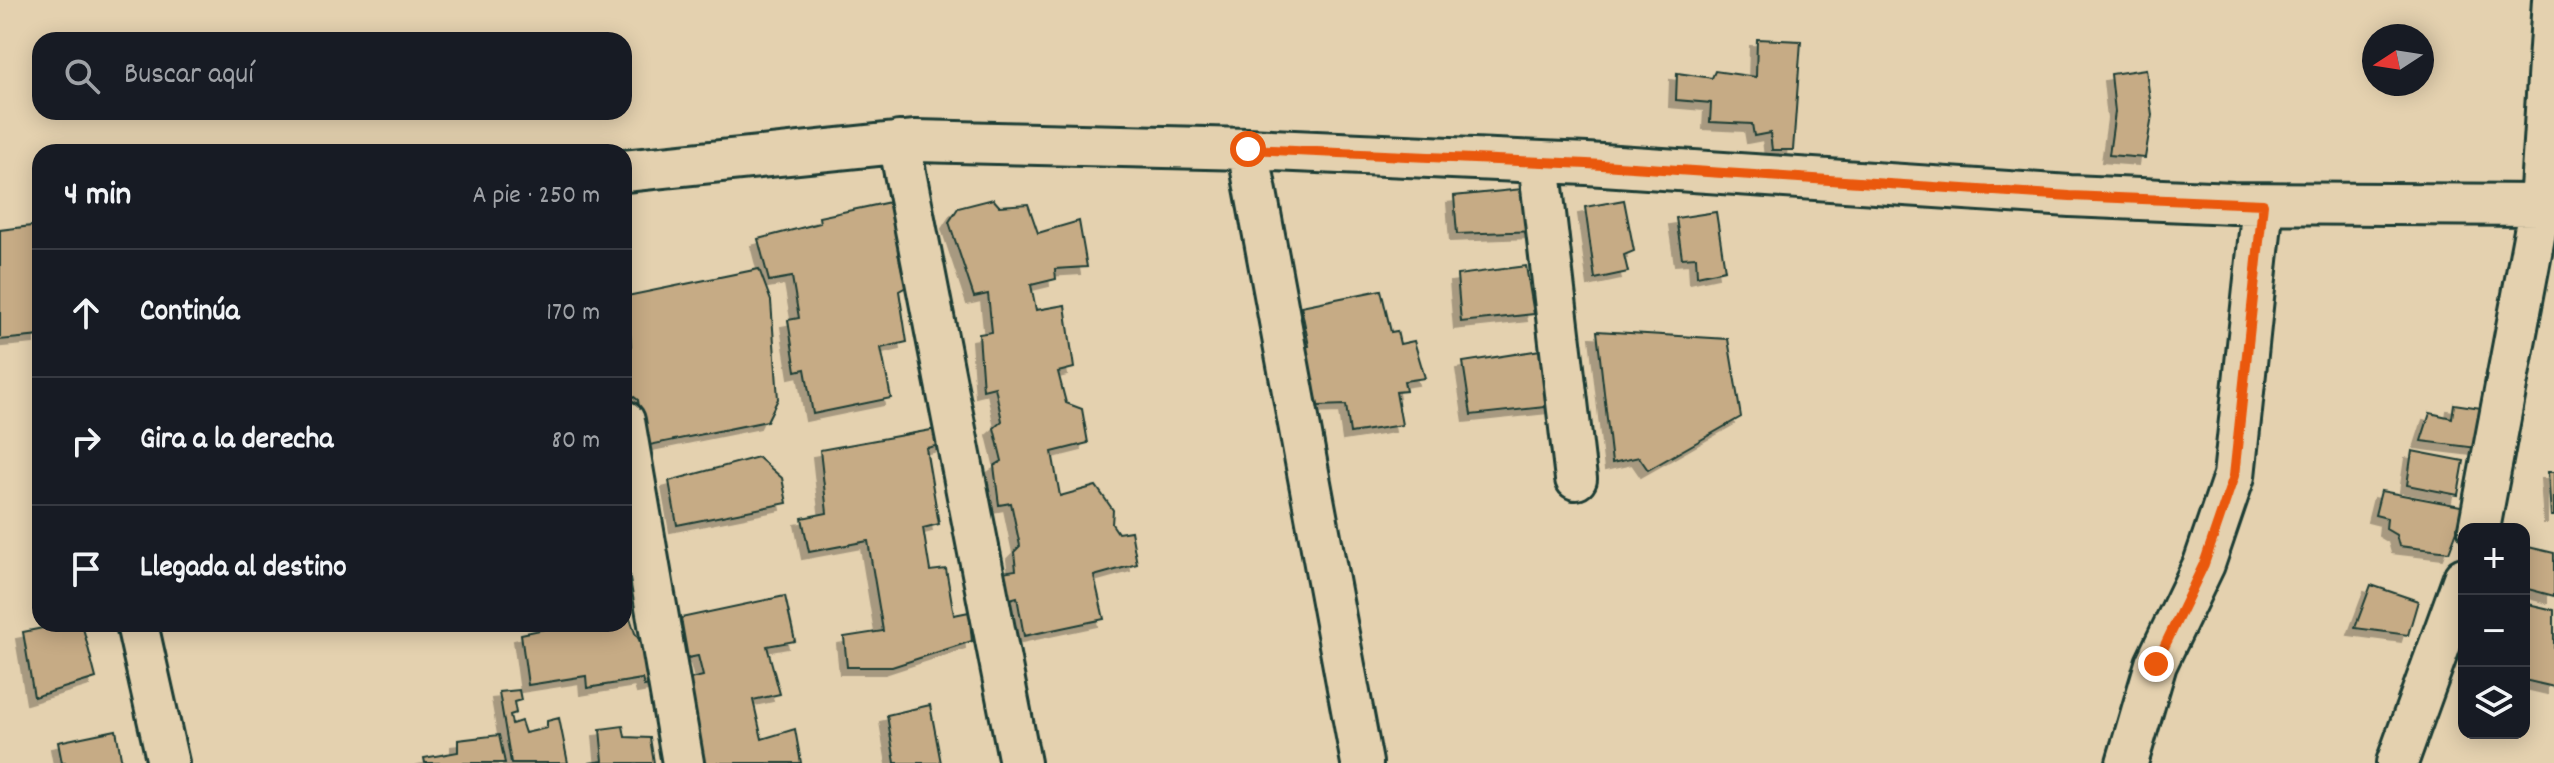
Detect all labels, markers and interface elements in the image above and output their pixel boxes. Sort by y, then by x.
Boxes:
north arrow [2362,24,2434,96]
search box [32,32,632,120]
icon: search [60,54,104,98]
text: Buscar aquí [124,55,254,98]
route start [1230,131,1266,167]
text: 4 min [64,172,131,221]
text: A pie · 250 m [472,178,600,215]
icon: ahead [64,291,108,335]
text: Continúa [140,292,239,335]
text: 170 m [546,295,600,332]
icon: right [64,419,108,463]
text: Gira a la derecha [140,420,333,463]
text: 80 m [552,423,600,460]
map controls [2458,523,2530,739]
button: + [2458,523,2530,595]
icon: arrive [64,547,108,591]
text: Llegada al destino [140,548,347,591]
button: − [2458,595,2530,667]
route end [2138,646,2174,682]
button: layers [2458,667,2530,739]

